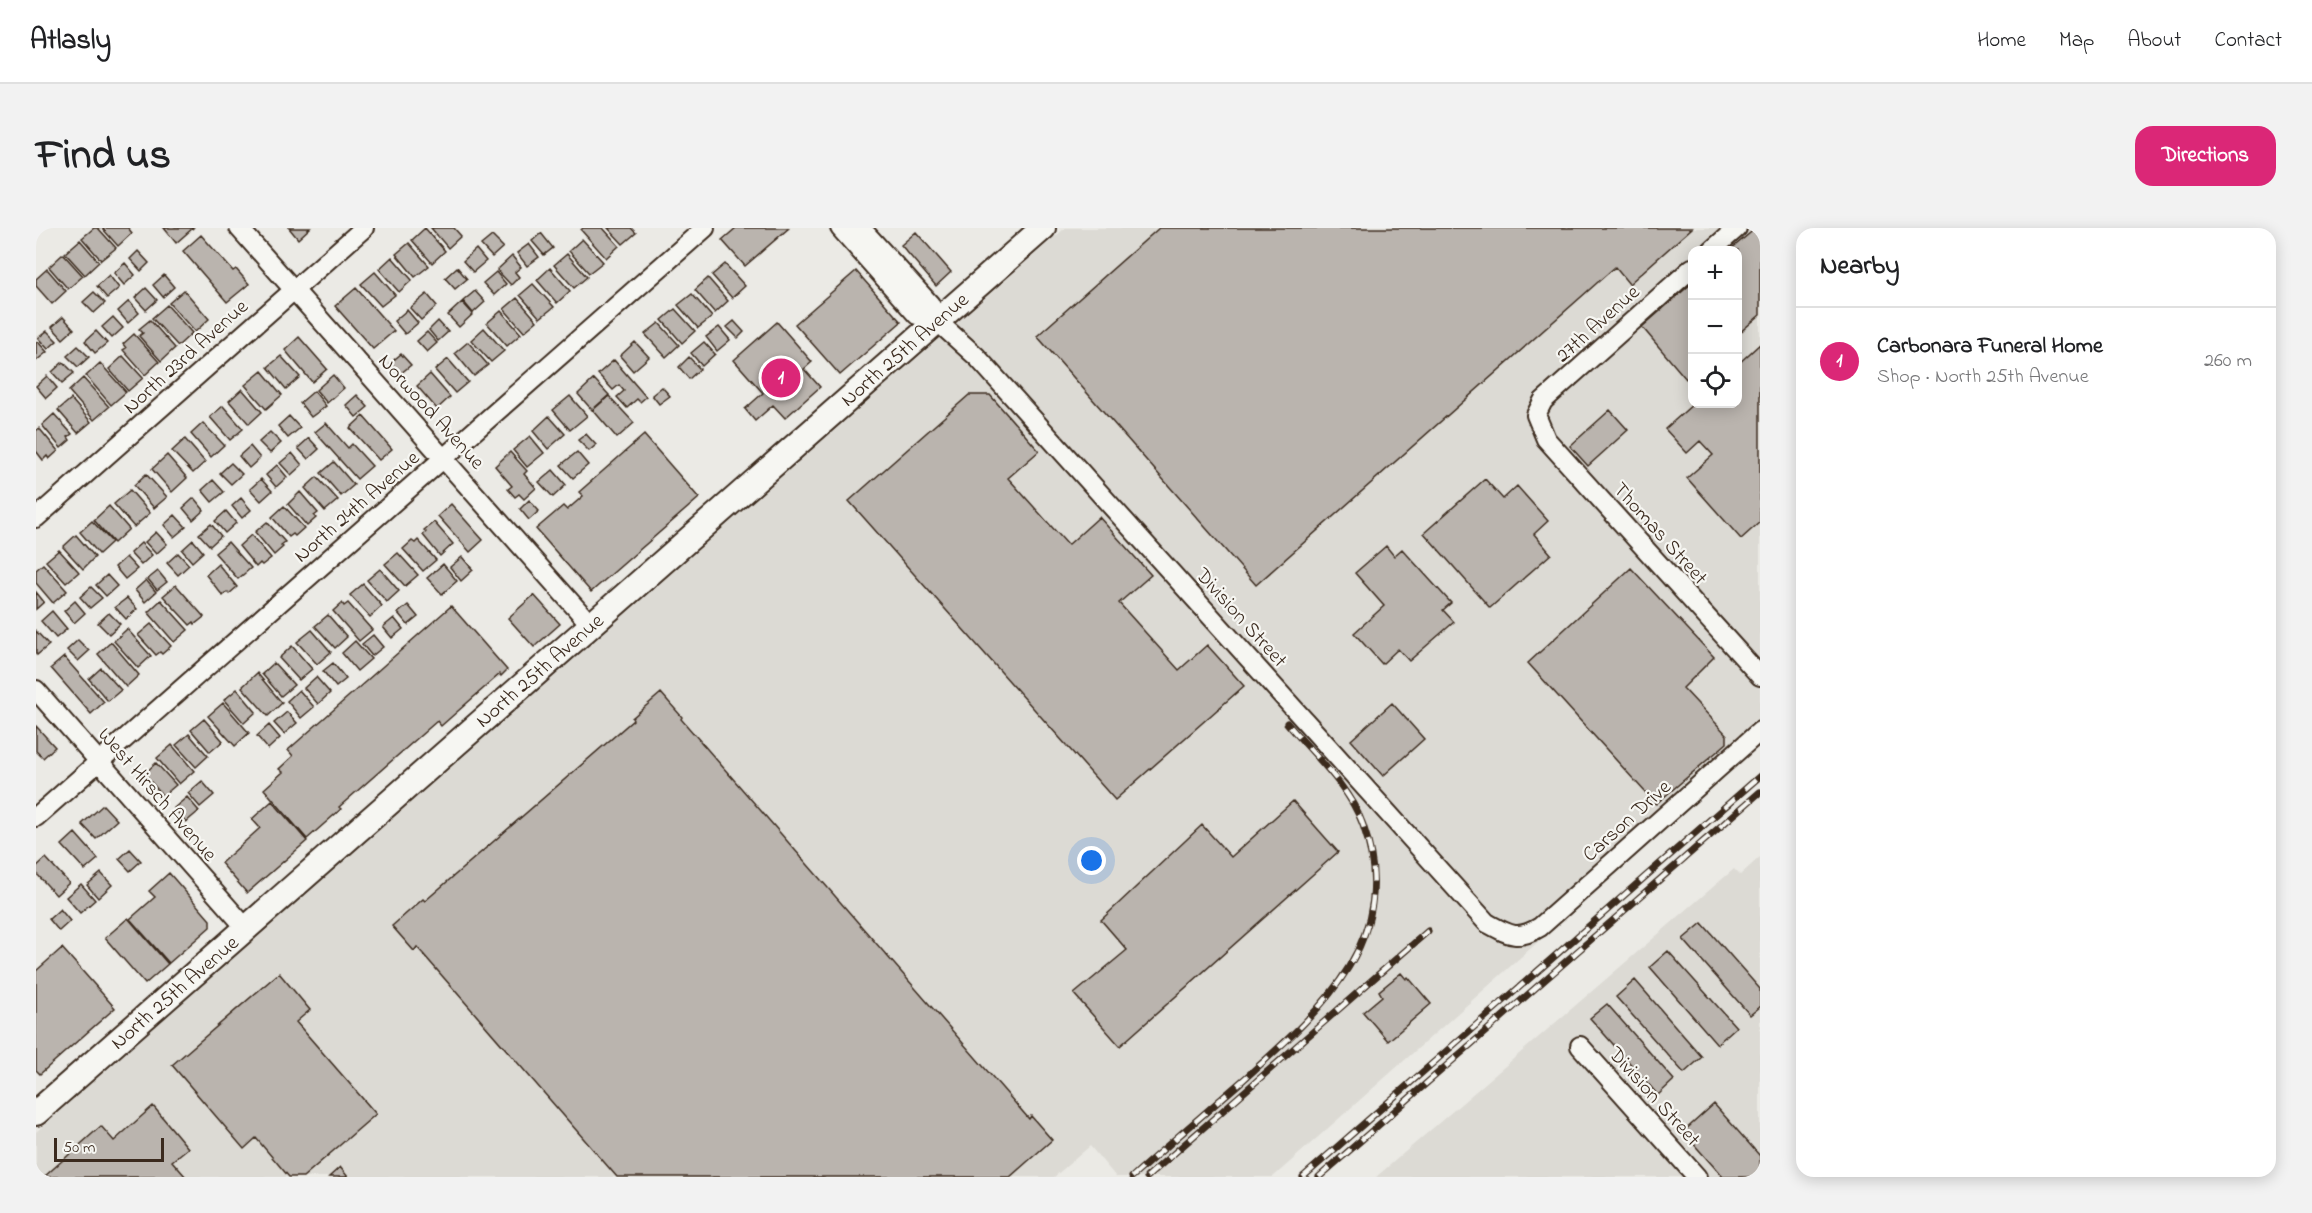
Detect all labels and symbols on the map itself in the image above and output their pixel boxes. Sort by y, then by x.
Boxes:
street label: 27th Avenue [1550,278,1648,370]
street label: North 25th Avenue [835,286,977,415]
street label: North 23rd Avenue [117,293,256,422]
street label: Norwood Avenue [370,348,491,477]
pin: 1 [762,356,800,400]
street label: North 24th Avenue [288,444,427,571]
street label: Thomas Street [1605,476,1714,592]
street label: Division Street [1187,561,1293,675]
street label: North 25th Avenue [470,607,612,736]
street label: West Hirsch Avenue [90,722,224,869]
street label: Carson Drive [1576,773,1679,870]
your location [1077,846,1106,875]
street label: North 25th Avenue [105,929,247,1058]
street label: Division Street [1600,1040,1706,1154]
scale bar [54,1135,164,1162]

